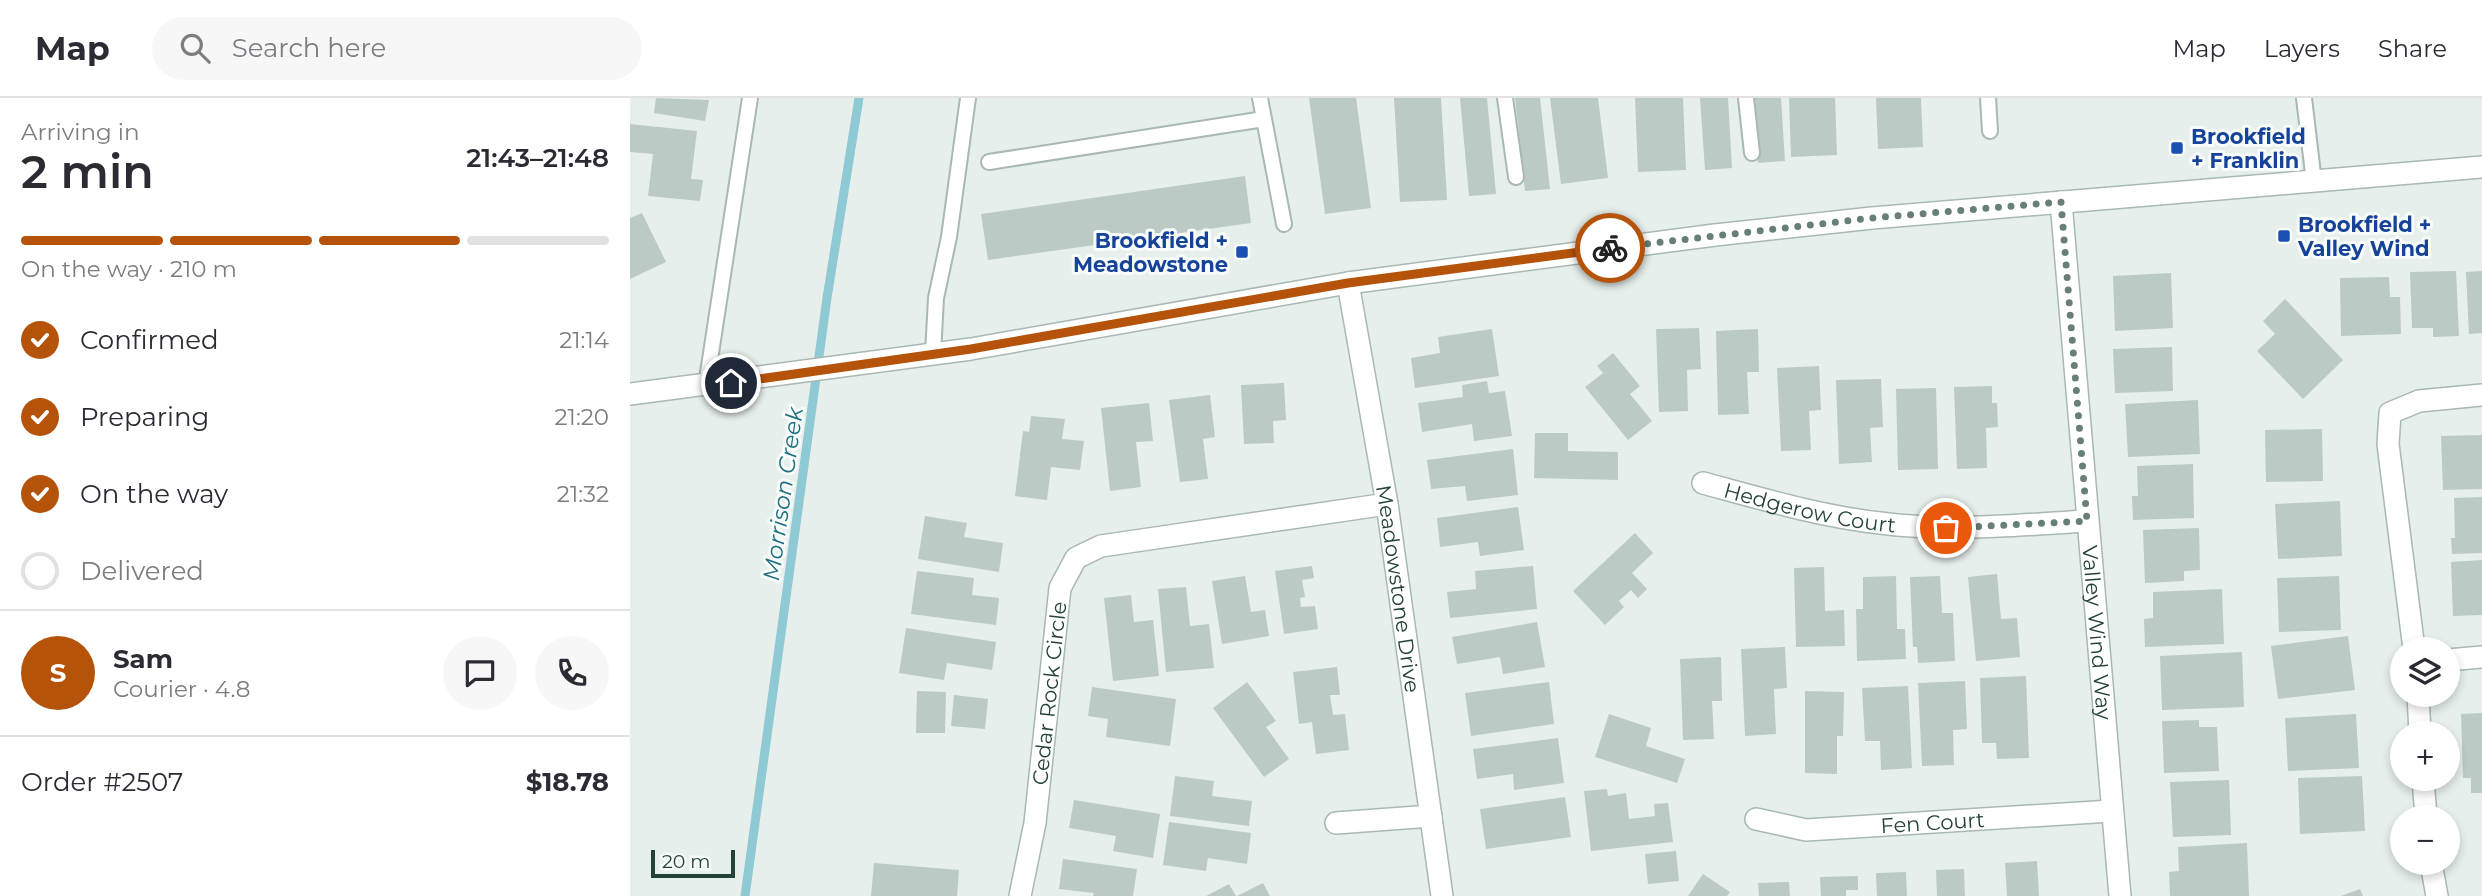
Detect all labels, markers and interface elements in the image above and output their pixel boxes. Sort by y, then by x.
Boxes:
search box [152,17,642,80]
text: Map [35,28,110,68]
icon: search [176,29,214,67]
text: Search here [232,32,386,64]
text: Map [2172,34,2226,63]
text: Layers [2264,34,2340,63]
text: Share [2378,34,2447,63]
text: Arriving in [21,118,140,146]
place label: Brookfield + Franklin [2191,124,2306,173]
marker: Brookfield + Franklin [2169,140,2185,156]
text: 21:43–21:48 [466,142,609,174]
text: 2 min [21,143,154,200]
place label: Brookfield + Valley Wind [2297,212,2431,261]
courier [1575,213,1645,283]
place label: Brookfield + Meadowstone [1073,228,1228,277]
marker: Brookfield + Valley Wind [2276,228,2292,244]
icon: bike [1591,229,1629,267]
marker: Brookfield + Meadowstone [1234,244,1250,260]
text: On the way · 210 m [21,255,237,283]
icon: check [21,321,59,359]
text: Confirmed [80,324,219,356]
text: 21:14 [559,326,609,354]
pin [701,353,761,413]
icon: home [712,364,750,402]
icon: check [21,398,59,436]
text: Preparing [80,401,209,433]
text: 21:20 [555,403,609,431]
water label: Morrison Creek [757,404,809,582]
icon: check [21,475,59,513]
street label: Hedgerow Court [1721,477,1897,537]
text: On the way [80,478,228,510]
text: 21:32 [557,480,609,508]
street label: Meadowstone Drive [1371,483,1426,694]
pin [1916,498,1976,558]
icon: bag [1927,509,1965,547]
street label: Valley Wind Way [2078,544,2118,721]
text: Delivered [80,555,204,587]
street label: Cedar Rock Circle [1027,600,1071,786]
button: chat [443,636,517,710]
button: phone [535,636,609,710]
map controls [2390,637,2460,875]
button: layers [2390,637,2460,707]
text: Sam [113,643,173,675]
text: S [50,657,66,689]
text: Courier · 4.8 [113,675,250,703]
button: + [2390,721,2460,791]
text: Order #2507 [21,766,183,798]
text: $18.78 [526,766,609,798]
button: − [2390,805,2460,875]
street label: Fen Court [1880,806,1985,838]
scale bar [651,847,735,879]
text: 20 m [662,850,710,873]

